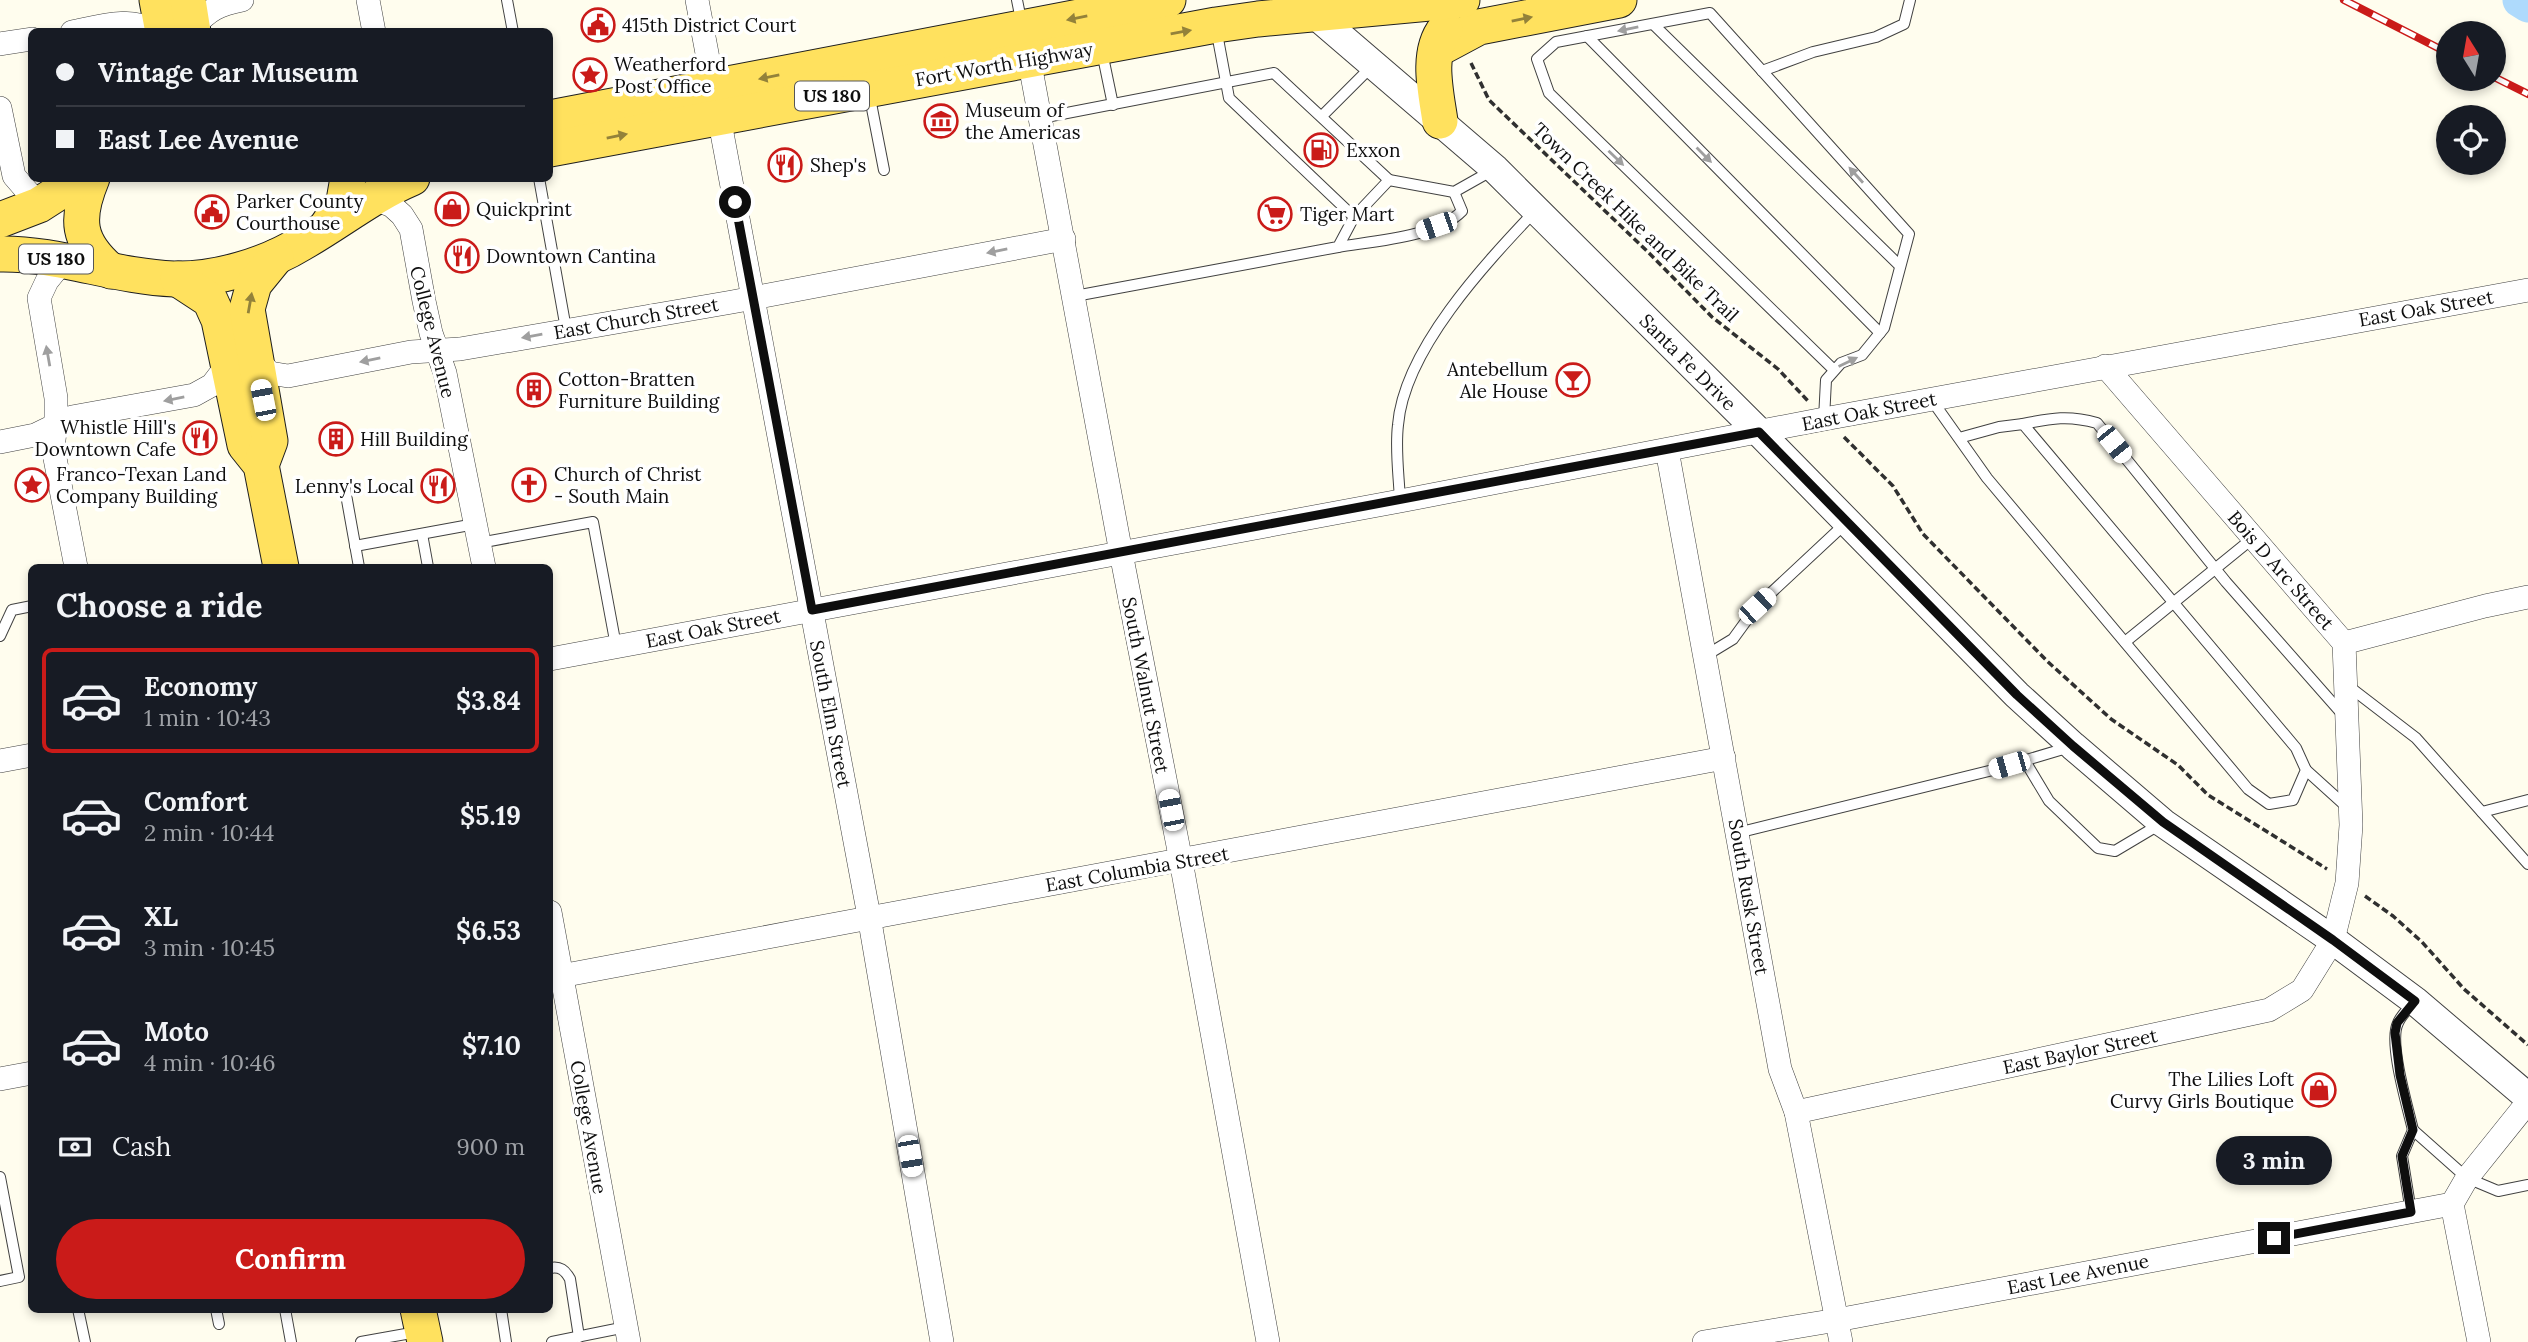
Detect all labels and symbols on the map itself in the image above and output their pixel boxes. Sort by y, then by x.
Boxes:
public building icon: 415th District Court [579,6,617,44]
place label: 415th District Court [622,13,797,37]
one-way arrow [1066,13,1088,24]
one-way arrow [1511,13,1533,24]
north arrow [2436,21,2506,91]
one-way arrow [1617,23,1639,34]
one-way arrow [1170,26,1192,37]
street label: Fort Worth Highway [913,37,1095,91]
place label: Weatherford Post Office [614,52,726,98]
place icon: Weatherford Post Office [571,56,609,94]
one-way arrow [757,72,779,83]
road number: US 180 [795,82,869,110]
place label: Museum of the Americas [965,98,1081,144]
museum icon: Museum of the Americas [922,102,960,140]
street label: Town Creek Hike and Bike Trail [1528,117,1744,327]
one-way arrow [606,130,628,141]
fuel station icon: Exxon [1302,131,1340,169]
place label: Exxon [1346,138,1401,162]
restaurant icon: Shep's [766,146,804,184]
one-way arrow [1696,147,1712,163]
one-way arrow [1607,149,1624,165]
place label: Shep's [810,153,866,177]
one-way arrow [1848,167,1864,184]
route start [719,186,751,218]
place label: Parker County Courthouse [236,189,363,235]
shop icon: Quickprint [433,190,471,228]
public building icon: Parker County Courthouse [193,193,231,231]
supermarket icon: Tiger Mart [1256,195,1294,233]
place label: Quickprint [476,197,572,221]
place label: Tiger Mart [1300,202,1395,226]
car [1413,209,1460,243]
restaurant icon: Downtown Cantina [443,237,481,275]
road number: US 180 [19,244,93,274]
place label: Downtown Cantina [486,244,656,268]
one-way arrow [986,246,1008,257]
street label: College Avenue [405,263,461,401]
street label: East Oak Street [2357,284,2496,332]
one-way arrow [245,292,256,314]
street label: East Church Street [552,292,721,344]
street label: Santa Fe Drive [1635,309,1741,415]
one-way arrow [521,330,543,341]
one-way arrow [42,345,53,367]
one-way arrow [359,355,381,366]
one-way arrow [1838,356,1858,367]
place label: Antebellum Ale House [1446,357,1548,403]
bar icon: Antebellum Ale House [1554,361,1592,399]
place label: Cotton-Bratten Furniture Building [558,367,720,413]
building icon: Cotton-Bratten Furniture Building [515,371,553,409]
car [249,377,278,423]
street label: East Oak Street [1800,386,1939,436]
one-way arrow [162,393,184,404]
place label: Whistle Hill's Downtown Cafe [35,415,176,461]
restaurant icon: Whistle Hill's Downtown Cafe [181,419,219,457]
building icon: Hill Building [317,420,355,458]
car [2093,421,2136,467]
place label: Hill Building [360,427,468,451]
place label: Franco-Texan Land Company Building [56,462,227,508]
place label: Church of Christ - South Main [554,462,702,508]
place icon: Franco-Texan Land Company Building [13,466,51,504]
church icon: Church of Christ - South Main [510,466,548,504]
restaurant icon: Lenny's Local [419,467,457,505]
place label: Lenny's Local [295,474,414,498]
street label: Bois D Arc Street [2223,505,2340,635]
car [1735,584,1780,628]
street label: South Walnut Street [1117,595,1175,776]
street label: East Oak Street [644,603,783,653]
street label: South Elm Street [805,638,857,790]
car [1986,749,2033,781]
car [1157,787,1186,833]
street label: South Rusk Street [1723,817,1775,978]
street label: East Columbia Street [1043,841,1231,897]
street label: East Baylor Street [2000,1023,2160,1079]
street label: College Avenue [565,1058,613,1196]
place label: The Lilies Loft Curvy Girls Boutique [2110,1067,2295,1113]
shop icon: The Lilies Loft Curvy Girls Boutique [2300,1071,2338,1109]
car [897,1133,924,1179]
callout: 3 min [2216,1136,2332,1186]
route end [2258,1222,2290,1254]
street label: East Lee Avenue [2005,1249,2151,1299]

